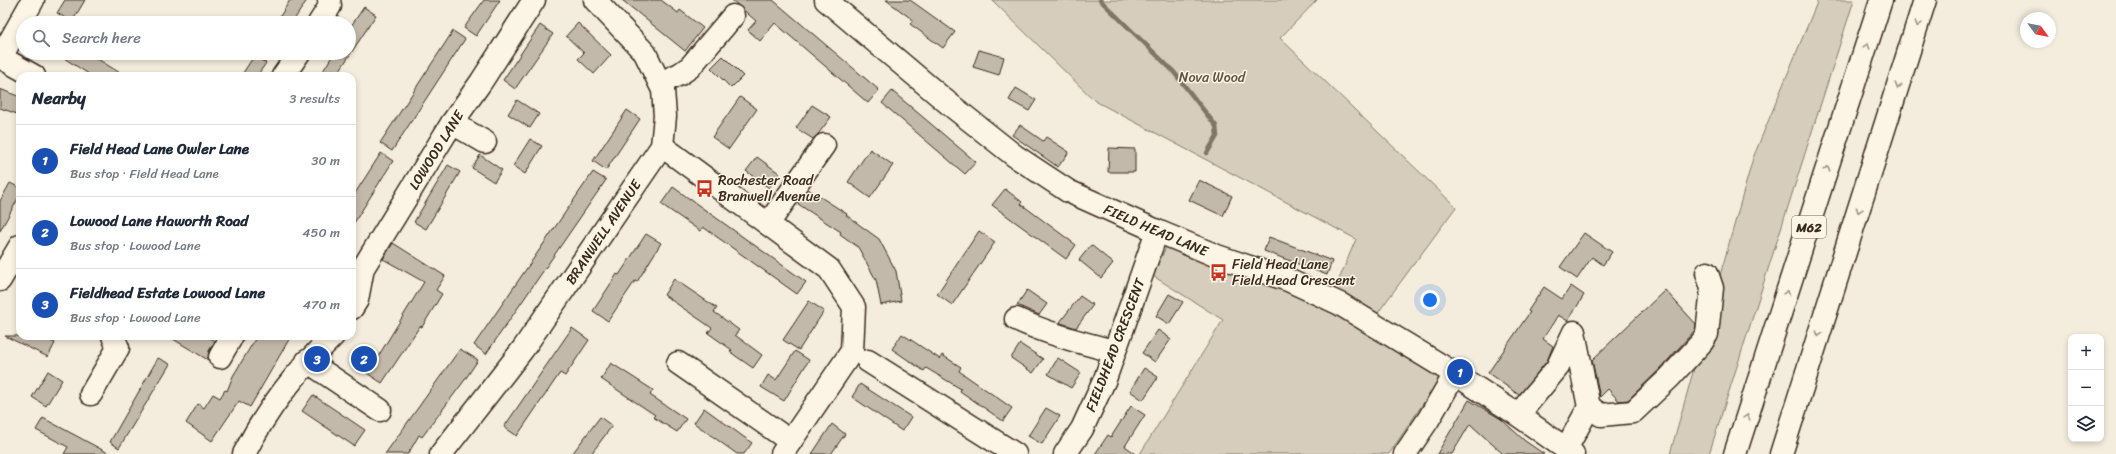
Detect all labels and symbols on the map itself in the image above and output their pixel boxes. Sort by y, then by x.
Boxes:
north arrow [2020,12,2056,48]
one-way arrow [1914,21,1922,28]
one-way arrow [1862,42,1870,49]
park label: Nova Wood [1179,65,1247,90]
one-way arrow [1894,82,1903,89]
street label: LOWOOD LANE [402,104,472,195]
one-way arrow [1822,166,1831,173]
place label: Rochester Road Branwell Avenue [718,168,820,209]
street label: BRANWELL AVENUE [559,174,649,290]
bus stop icon: Rochester Road Branwell Avenue [695,178,715,198]
street label: FIELD HEAD LANE [1100,197,1213,264]
one-way arrow [1855,206,1864,213]
road number: M62 [1792,216,1826,238]
place label: Field Head Lane Field Head Crescent [1232,252,1356,293]
bus stop icon: Field Head Lane Field Head Crescent [1209,262,1229,282]
street label: FIELDHEAD CRESCENT [1078,273,1153,416]
your location [1420,290,1440,310]
one-way arrow [1782,290,1791,297]
one-way arrow [1816,330,1824,337]
pin: 3 [304,344,330,374]
pin: 2 [351,344,377,374]
pin: 1 [1447,357,1473,387]
one-way arrow [1742,414,1751,421]

